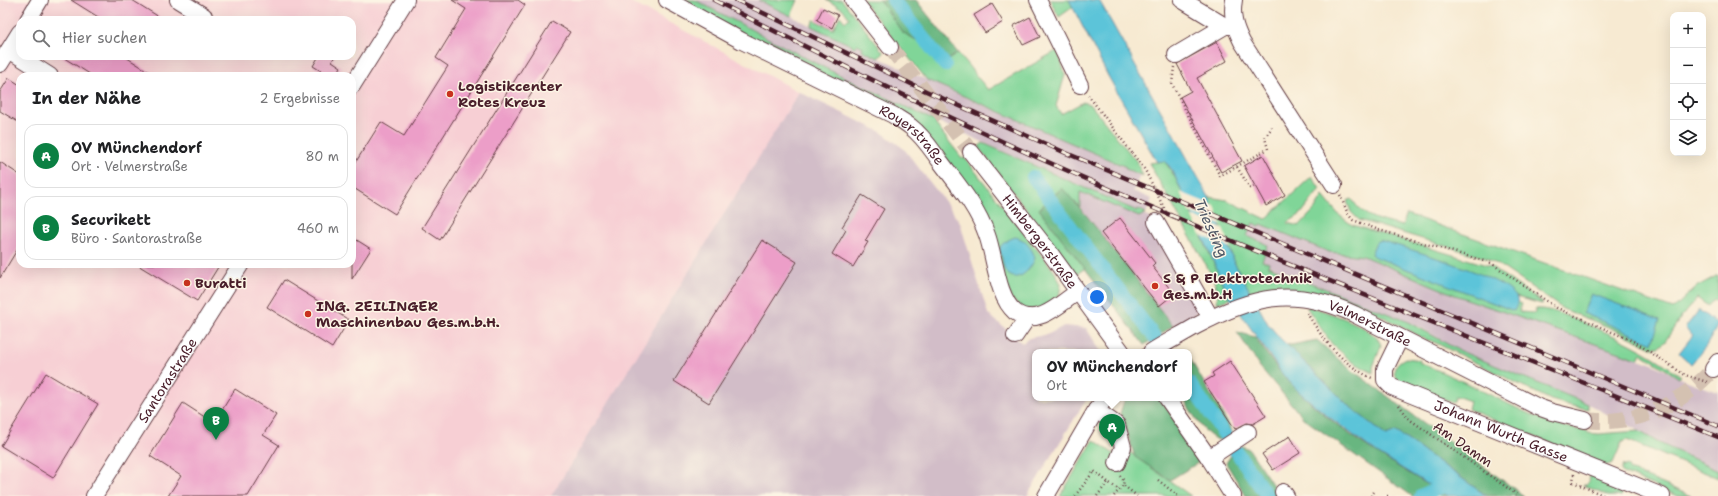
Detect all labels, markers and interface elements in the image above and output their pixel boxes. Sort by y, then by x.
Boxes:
map controls [1670,12,1706,156]
button: + [1670,12,1706,48]
search box [16,16,356,60]
icon: search [30,27,52,49]
text: Hier suchen [62,28,147,48]
button: − [1670,48,1706,84]
place label: Logistikcenter Rotes Kreuz [458,77,563,111]
button: locate [1670,84,1706,120]
text: In der Nähe [32,87,141,109]
marker: Logistikcenter Rotes Kreuz [445,89,455,99]
text: 2 Ergebnisse [260,90,340,107]
street label: Royerstraße [876,101,949,169]
button: layers [1670,120,1706,156]
text: OV Münchendorf [71,138,202,158]
text: A [41,148,51,165]
text: 80 m [305,148,339,165]
text: Ort · Velmerstraße [71,158,188,175]
street label: Himbergerstraße [998,190,1082,292]
water label: Triesting [1189,195,1233,261]
text: Securikett [71,210,151,230]
text: B [42,220,50,237]
text: 460 m [297,220,339,237]
text: Büro · Santorastraße [71,230,202,247]
place label: S & P Elektrotechnik Ges.m.b.H [1163,269,1312,303]
place label: Buratti [195,274,246,292]
marker: Buratti [182,278,192,288]
marker: S & P Elektrotechnik Ges.m.b.H [1150,281,1160,291]
your location [1087,287,1107,307]
street label: Velmerstraße [1326,296,1415,351]
place label: ING. ZEILINGER Maschinenbau Ges.m.b.H. [316,297,500,331]
marker: ING. ZEILINGER Maschinenbau Ges.m.b.H. [303,309,313,319]
street label: Santorastraße [134,334,201,426]
popup [1032,349,1192,401]
text: OV Münchendorf [1046,357,1178,377]
text: Ort [1046,377,1067,394]
street label: Johann Wurth Gasse [1431,396,1571,466]
pin: B [203,407,229,440]
pin: A [1099,414,1125,447]
street label: Am Damm [1430,417,1496,471]

